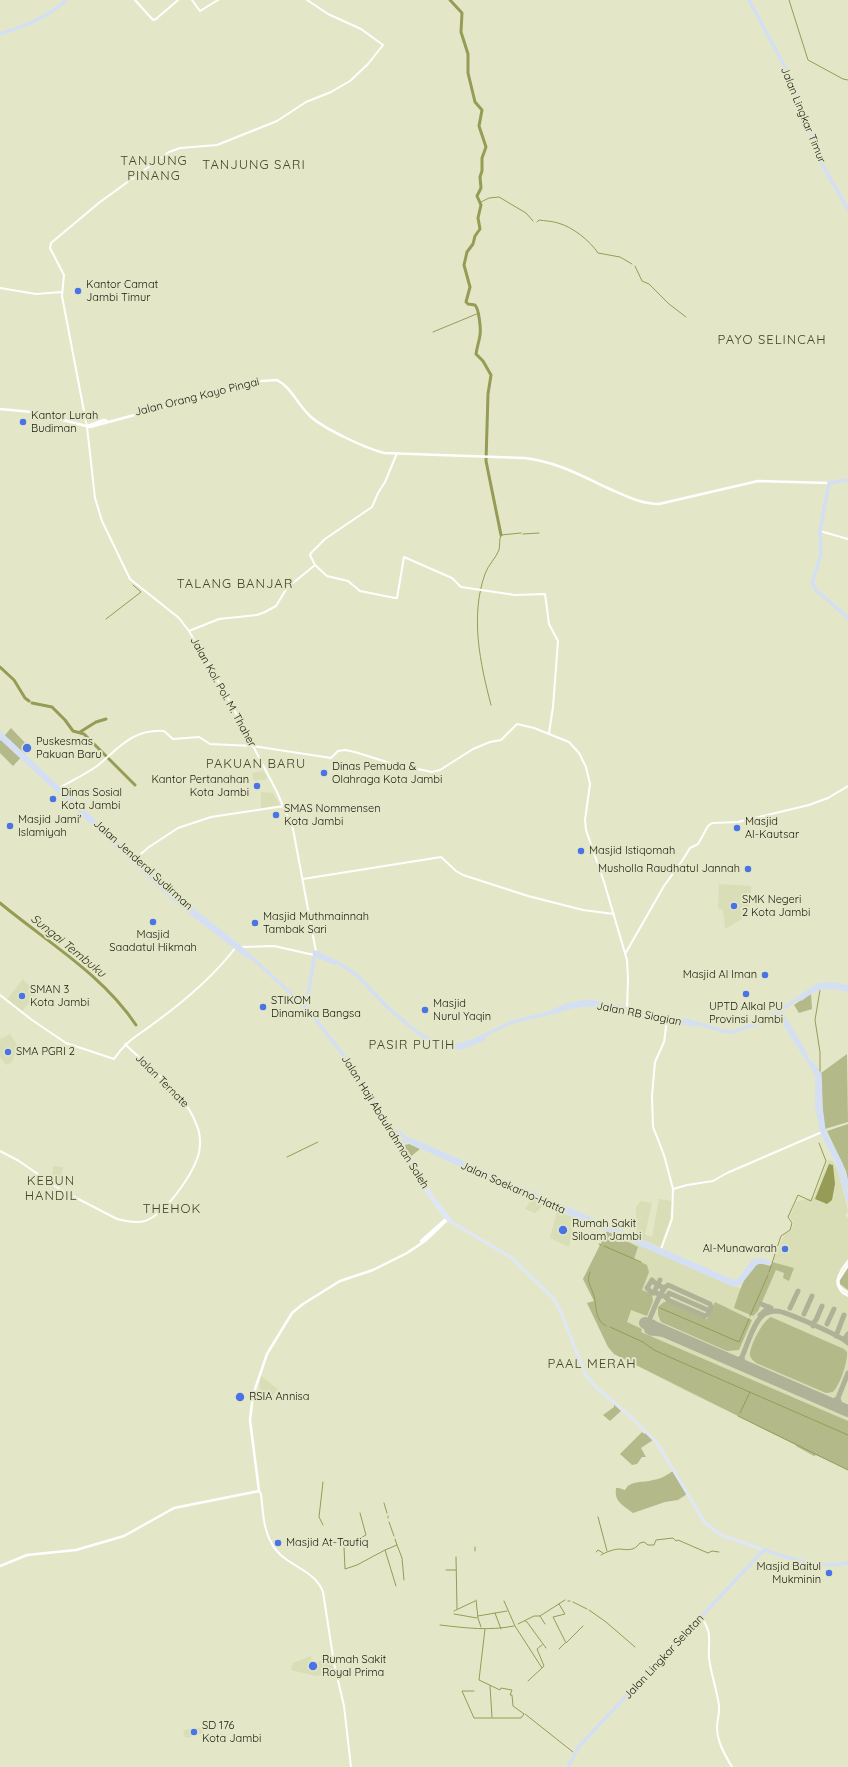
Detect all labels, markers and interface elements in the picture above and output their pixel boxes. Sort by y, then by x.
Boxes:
street label: Jalan Lingkar Timur [778,65,828,165]
district label: TANJUNG PINANG [120,153,188,184]
district label: TANJUNG SARI [202,157,306,173]
place label: Kantor Camat Jambi Timur [86,278,158,304]
marker: Kantor Camat Jambi Timur [73,286,83,296]
district label: PAYO SELINCAH [717,332,827,348]
street label: Jalan Orang Kayo Pingai [133,375,261,419]
place label: Kantor Lurah Budiman [31,409,98,435]
marker: Kantor Lurah Budiman [18,417,28,427]
district label: TALANG BANJAR [177,576,293,592]
street label: Jalan Kol. Pol. M. Thaher [187,635,259,749]
place label: Puskesmas Pakuan Baru [36,735,102,761]
marker: Puskesmas Pakuan Baru [21,742,33,754]
district label: PAKUAN BARU [206,756,306,772]
place label: Dinas Pemuda & Olahraga Kota Jambi [332,760,442,786]
marker: Dinas Pemuda & Olahraga Kota Jambi [319,768,329,778]
place label: Kantor Pertanahan Kota Jambi [151,773,249,799]
marker: Kantor Pertanahan Kota Jambi [252,781,262,791]
place label: Dinas Sosial Kota Jambi [61,786,122,812]
marker: Dinas Sosial Kota Jambi [48,794,58,804]
place label: SMAS Nommensen Kota Jambi [284,802,381,828]
marker: SMAS Nommensen Kota Jambi [271,810,281,820]
place label: Masjid Jami' Islamiyah [18,813,81,839]
place label: Masjid Al-Kautsar [745,815,799,841]
street label: Jalan Jenderal Sudirman [91,817,195,913]
marker: Masjid Jami' Islamiyah [5,821,15,831]
marker: Masjid Al-Kautsar [732,823,742,833]
place label: Masjid Istiqomah [589,844,675,858]
marker: Masjid Istiqomah [576,846,586,856]
place label: Musholla Raudhatul Jannah [598,862,740,876]
marker: Musholla Raudhatul Jannah [743,864,753,874]
place label: SMK Negeri 2 Kota Jambi [742,893,810,919]
marker: SMK Negeri 2 Kota Jambi [729,901,739,911]
place label: Masjid Muthmainnah Tambak Sari [263,910,369,936]
water label: Sungai Tembuku [28,911,108,981]
marker: Masjid Saadatul Hikmah [148,917,158,927]
marker: Masjid Muthmainnah Tambak Sari [250,918,260,928]
place label: Masjid Saadatul Hikmah [109,928,197,954]
place label: Masjid Al Iman [683,968,757,982]
marker: Masjid Al Iman [760,970,770,980]
place label: SMAN 3 Kota Jambi [30,983,89,1009]
marker: UPTD Alkal PU Provinsi Jambi [741,989,751,999]
marker: SMAN 3 Kota Jambi [17,991,27,1001]
place label: STIKOM Dinamika Bangsa [271,994,361,1020]
place label: Masjid Nurul Yaqin [433,997,491,1023]
street label: Jalan RB Siagian [595,999,683,1029]
place label: UPTD Alkal PU Provinsi Jambi [709,1000,783,1026]
marker: STIKOM Dinamika Bangsa [258,1002,268,1012]
marker: Masjid Nurul Yaqin [420,1005,430,1015]
district label: PASIR PUTIH [369,1037,455,1053]
place label: SMA PGRI 2 [16,1045,75,1059]
marker: SMA PGRI 2 [3,1047,13,1057]
street label: Jalan Ternate [133,1052,191,1110]
street label: Jalan Haji Abdulrahman Saleh [338,1053,432,1191]
street label: Jalan Soekarno-Hatta [459,1159,567,1217]
district label: KEBUN HANDIL [25,1173,77,1204]
district label: THEHOK [143,1201,201,1217]
place label: Rumah Sakit Siloam Jambi [572,1217,641,1243]
marker: Rumah Sakit Siloam Jambi [557,1224,569,1236]
place label: Al-Munawarah [703,1242,777,1256]
marker: Al-Munawarah [780,1244,790,1254]
district label: PAAL MERAH [547,1356,637,1372]
place label: RSIA Annisa [249,1390,310,1404]
marker: RSIA Annisa [234,1391,246,1403]
place label: Masjid At-Taufiq [286,1536,368,1550]
marker: Masjid At-Taufiq [273,1538,283,1548]
place label: Masjid Baitul Mukminin [756,1560,821,1586]
marker: Masjid Baitul Mukminin [824,1568,834,1578]
street label: Jalan Lingkar Selatan [621,1612,707,1702]
place label: Rumah Sakit Royal Prima [322,1653,386,1679]
marker: Rumah Sakit Royal Prima [307,1660,319,1672]
place label: SD 176 Kota Jambi [202,1719,261,1745]
marker: SD 176 Kota Jambi [189,1727,199,1737]

